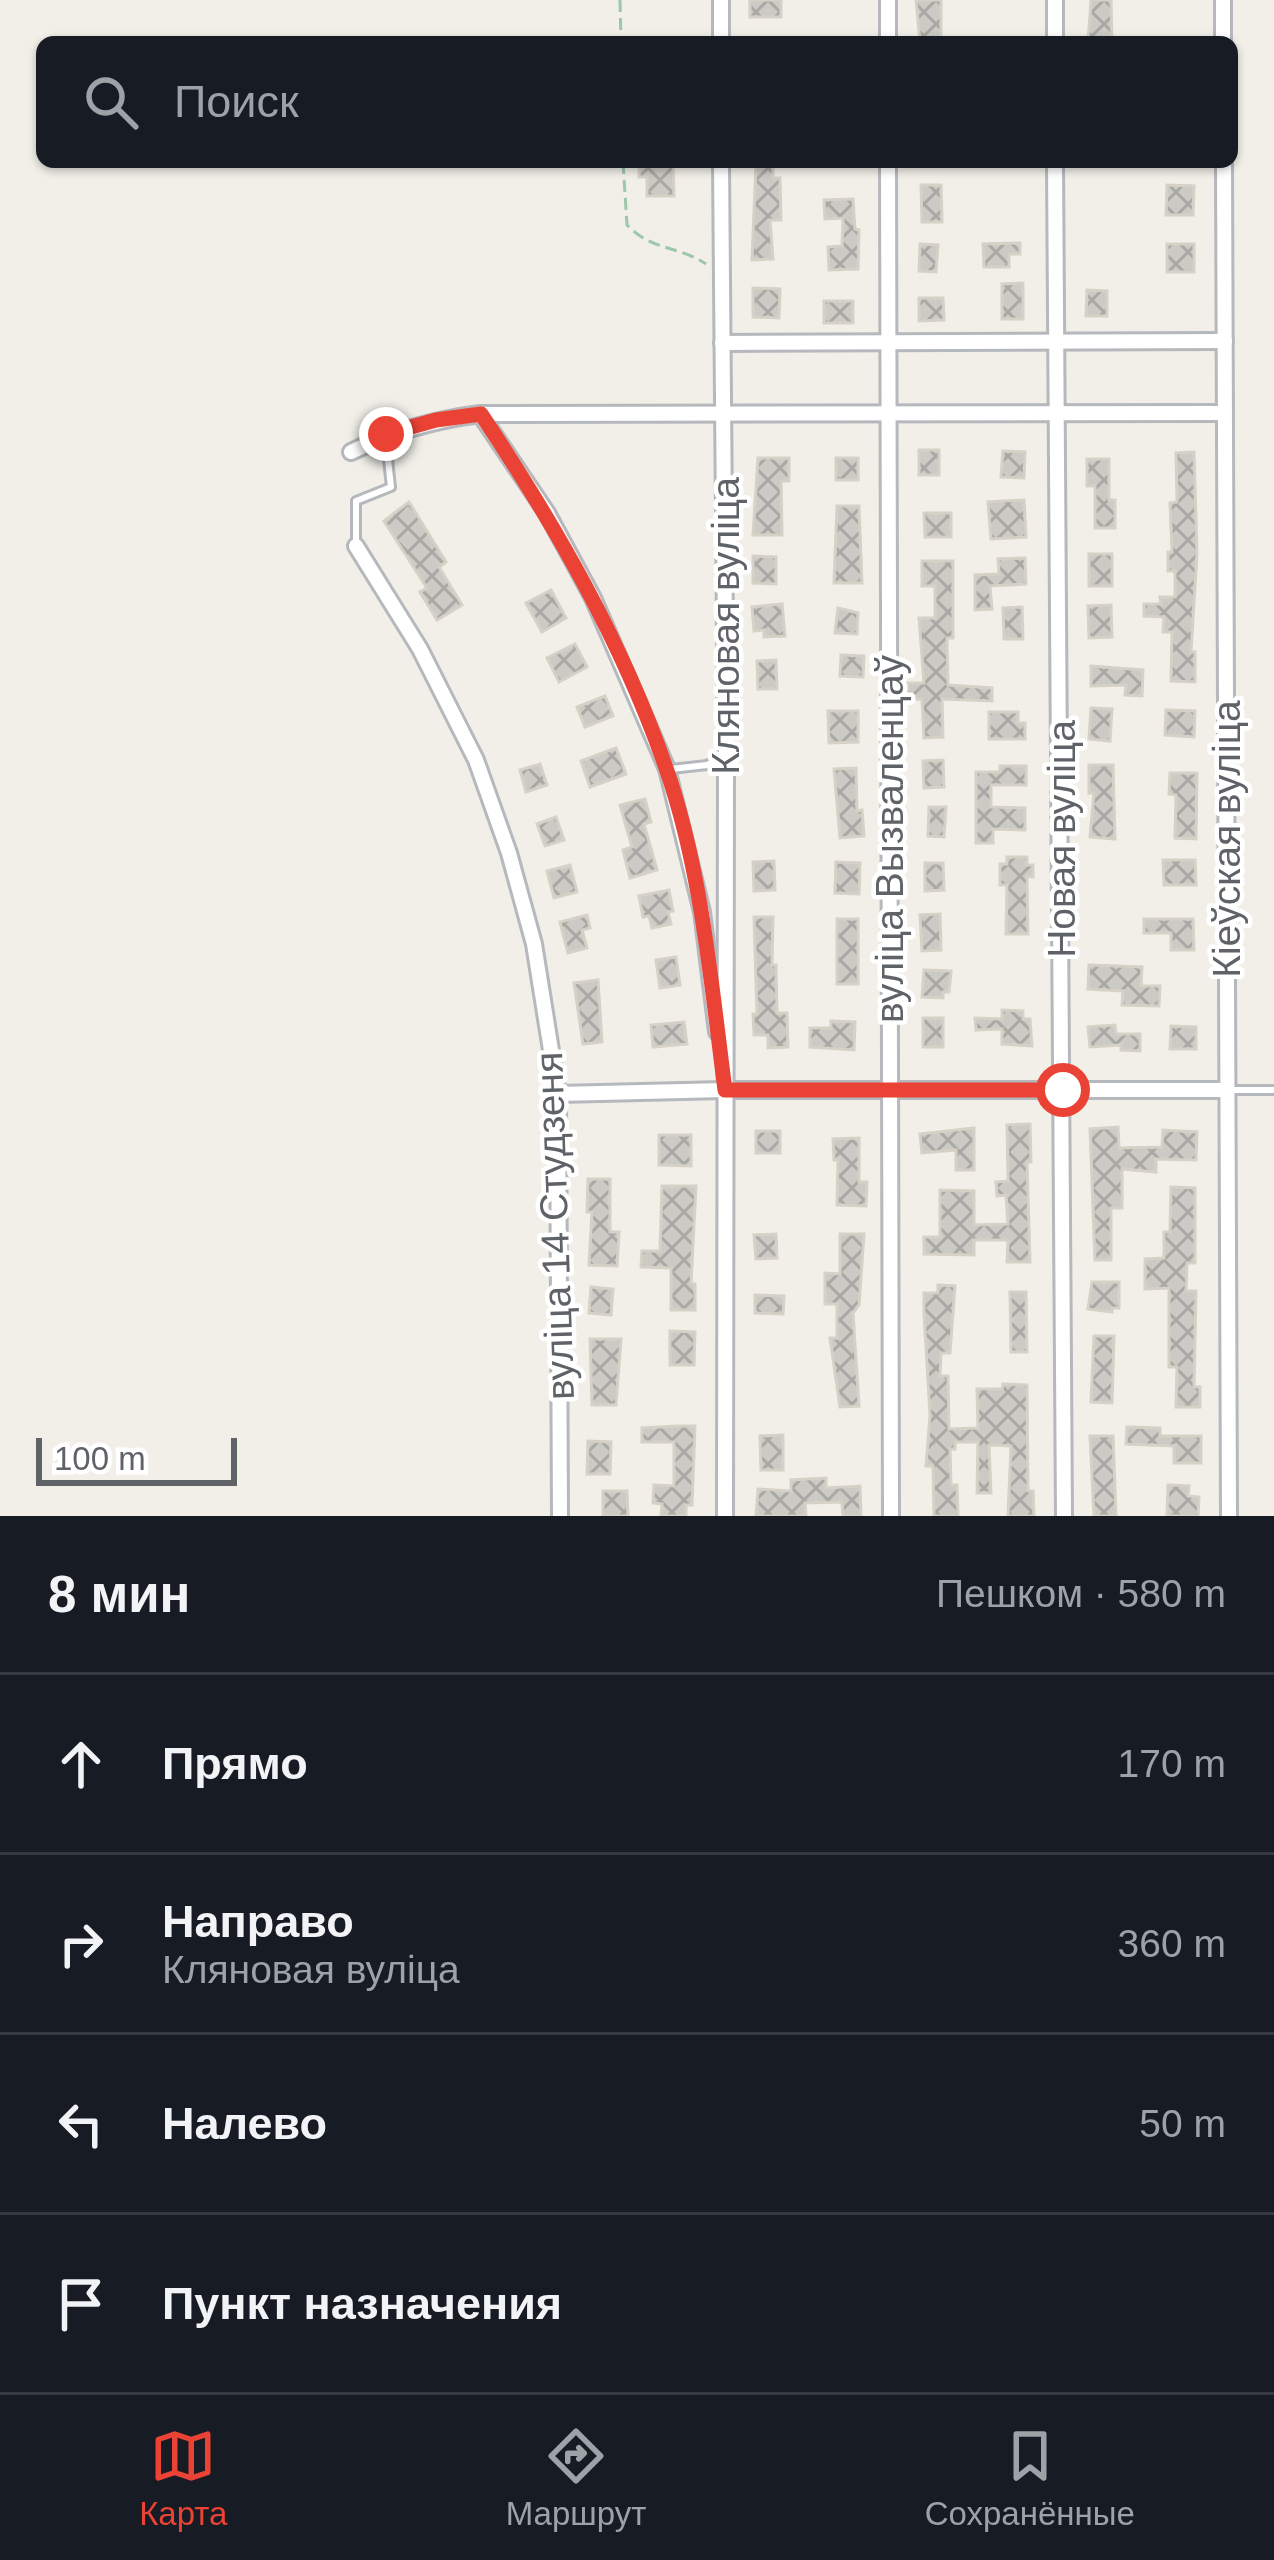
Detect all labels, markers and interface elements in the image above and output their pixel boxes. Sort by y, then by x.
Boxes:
search box [36,36,1238,168]
icon: search [78,69,144,135]
text: Поиск [174,76,299,127]
route end [359,407,413,461]
street label: Кляновая вуліца [704,477,747,775]
street label: вуліца Вызваленцаў [868,654,911,1023]
street label: Кіеўская вуліца [1205,700,1248,978]
street label: Новая вуліца [1040,720,1083,958]
street label: вуліца 14 Студзеня [527,1051,582,1401]
route start [1036,1063,1090,1117]
scale bar [36,1432,237,1485]
text: 100 m [54,1440,146,1477]
text: 8 мин [48,1566,190,1623]
text: Пешком · 580 m [936,1572,1226,1615]
icon: ahead [48,1731,114,1797]
text: Прямо [162,1738,308,1789]
text: 170 m [1118,1742,1226,1785]
text: Направо [162,1896,354,1947]
icon: right [48,1911,114,1977]
text: 360 m [1118,1922,1226,1965]
text: Кляновая вуліца [162,1948,460,1991]
icon: left [48,2091,114,2157]
text: Налево [162,2098,327,2149]
text: 50 m [1139,2102,1226,2145]
icon: arrive [48,2271,114,2337]
text: Пункт назначения [162,2278,562,2329]
tab: Карта [139,2423,227,2533]
tab: Маршрут [506,2423,646,2533]
tab: Сохранённые [925,2423,1135,2533]

